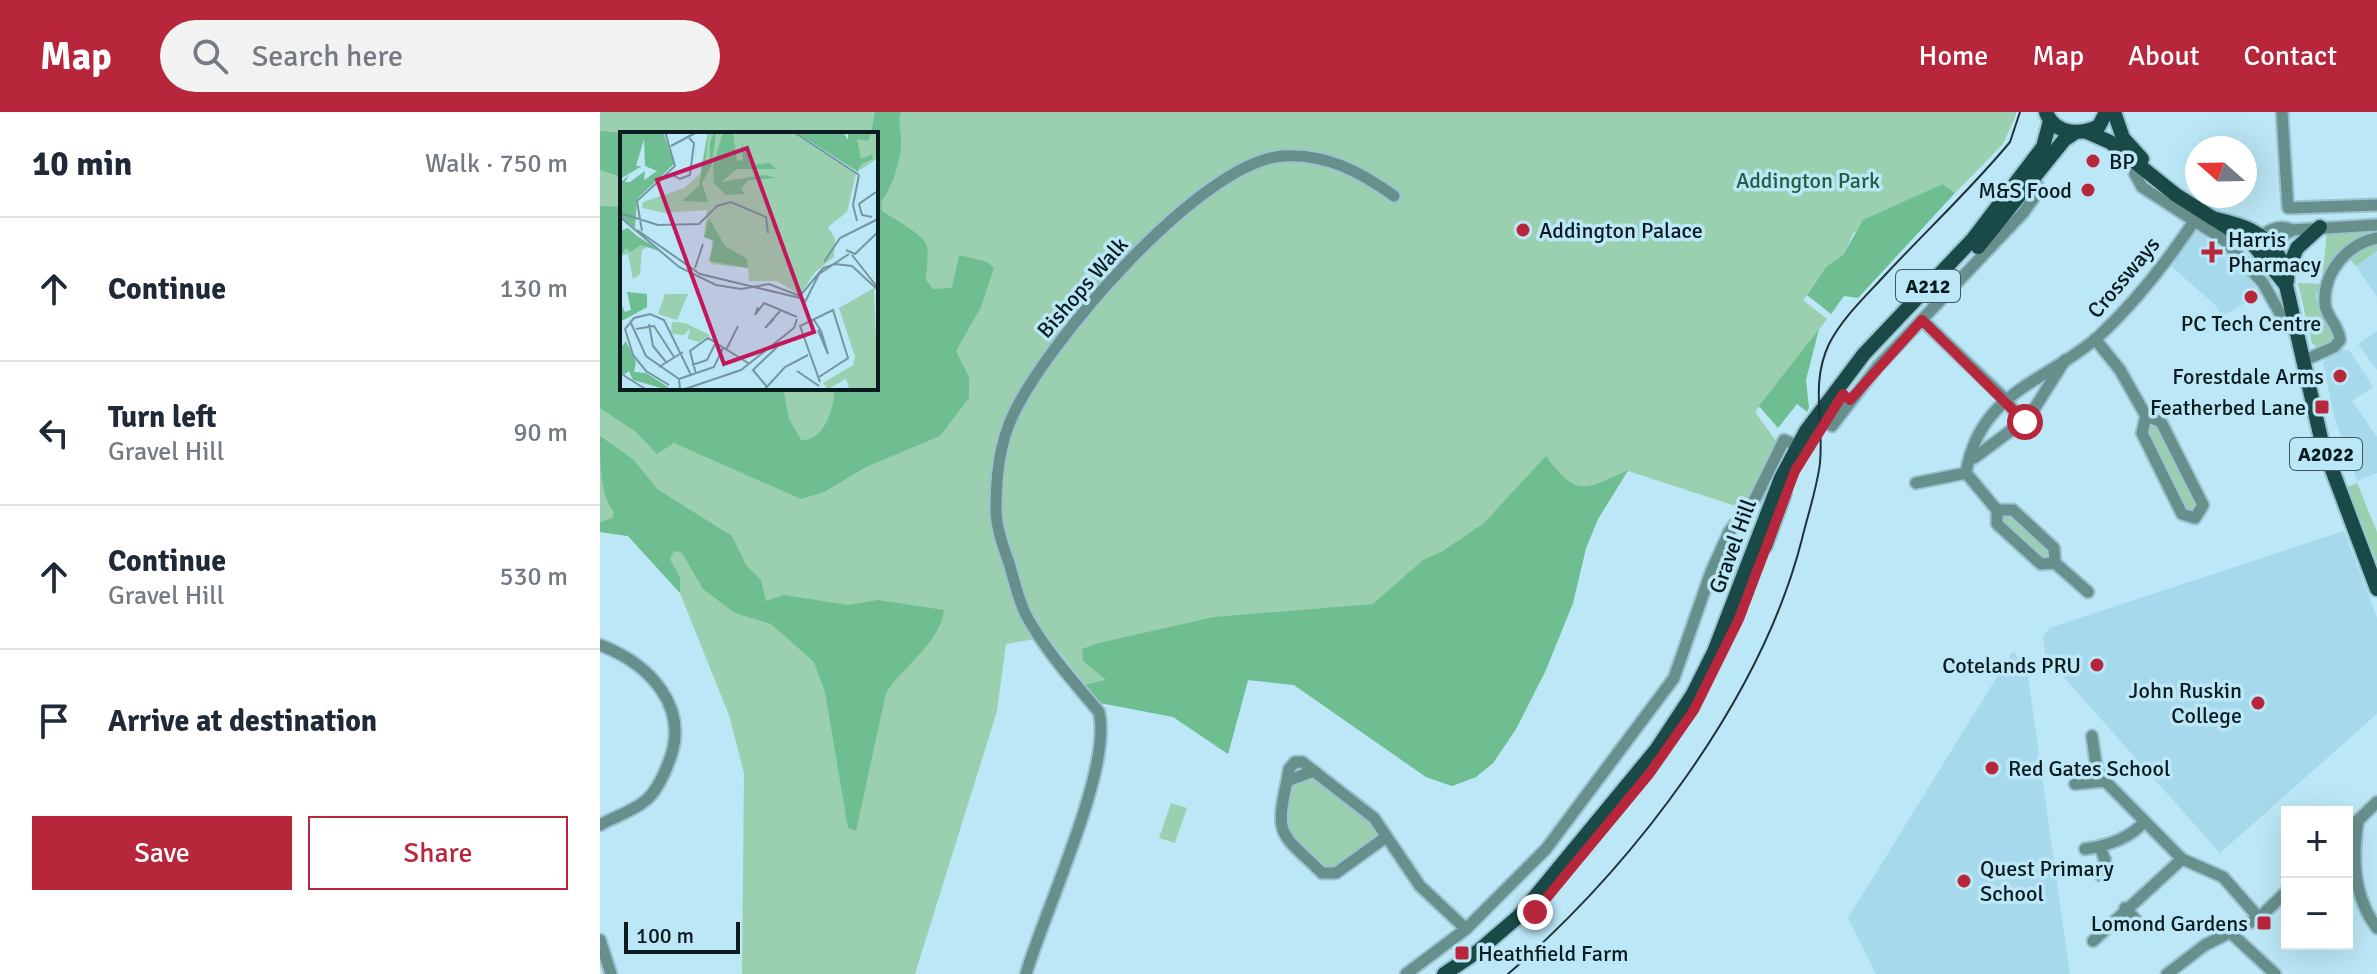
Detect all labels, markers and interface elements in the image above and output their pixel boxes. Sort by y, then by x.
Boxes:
search box [160,20,720,92]
text: Map [40,33,112,80]
icon: search [188,34,232,78]
text: Search here [252,38,403,75]
text: Home [1919,39,1988,73]
text: Map [2032,39,2084,73]
text: About [2128,39,2200,73]
text: Contact [2244,39,2337,73]
inset map [620,132,878,390]
north arrow [2185,136,2257,208]
text: 10 min [32,143,132,185]
text: Walk · 750 m [425,148,568,180]
place label: BP [2109,148,2135,175]
marker: BP [2084,152,2102,170]
park label: Addington Park [1736,167,1880,194]
place label: M&S Food [1978,177,2072,204]
marker: M&S Food [2079,181,2097,199]
place label: Addington Palace [1539,217,1703,244]
marker: Addington Palace [1514,221,1532,239]
place label: Harris Pharmacy [2228,226,2322,278]
street label: Bishops Walk [1031,231,1134,343]
street label: Crossways [2081,231,2165,324]
marker: Harris Pharmacy [2203,243,2221,261]
icon: ahead [32,267,76,311]
road number: A212 [1896,270,1960,302]
text: Continue [108,271,226,308]
text: 130 m [499,273,568,305]
marker: PC Tech Centre [2242,288,2260,306]
place label: PC Tech Centre [2181,310,2321,337]
place label: Forestdale Arms [2172,363,2324,390]
marker: Forestdale Arms [2331,367,2349,385]
place label: Featherbed Lane [2150,394,2306,421]
marker: Featherbed Lane [2313,398,2331,416]
text: Turn left [108,399,217,436]
route start [2007,404,2043,440]
icon: left [32,411,76,455]
text: 90 m [513,417,568,449]
text: Gravel Hill [108,436,224,468]
road number: A2022 [2290,438,2362,470]
street label: Gravel Hill [1703,495,1762,597]
text: Continue [108,543,226,580]
icon: ahead [32,555,76,599]
text: 530 m [499,561,568,593]
text: Gravel Hill [108,580,224,612]
place label: Cotelands PRU [1942,652,2081,679]
marker: Cotelands PRU [2088,656,2106,674]
place label: John Ruskin College [2129,677,2242,729]
marker: John Ruskin College [2249,694,2267,712]
icon: arrive [32,699,76,743]
text: Arrive at destination [108,703,377,740]
place label: Red Gates School [2008,755,2170,782]
marker: Red Gates School [1983,759,2001,777]
map controls [2281,806,2353,950]
button: + [2281,806,2353,878]
button: Save [32,816,292,890]
button: Share [308,816,568,890]
place label: Quest Primary School [1980,855,2114,907]
marker: Quest Primary School [1955,872,1973,890]
button: − [2281,878,2353,950]
route end [1517,894,1553,930]
place label: Lomond Gardens [2091,910,2248,937]
marker: Lomond Gardens [2255,914,2273,932]
scale bar [624,918,740,954]
text: 100 m [636,922,694,949]
place label: Heathfield Farm [1478,940,1629,967]
marker: Heathfield Farm [1453,944,1471,962]

